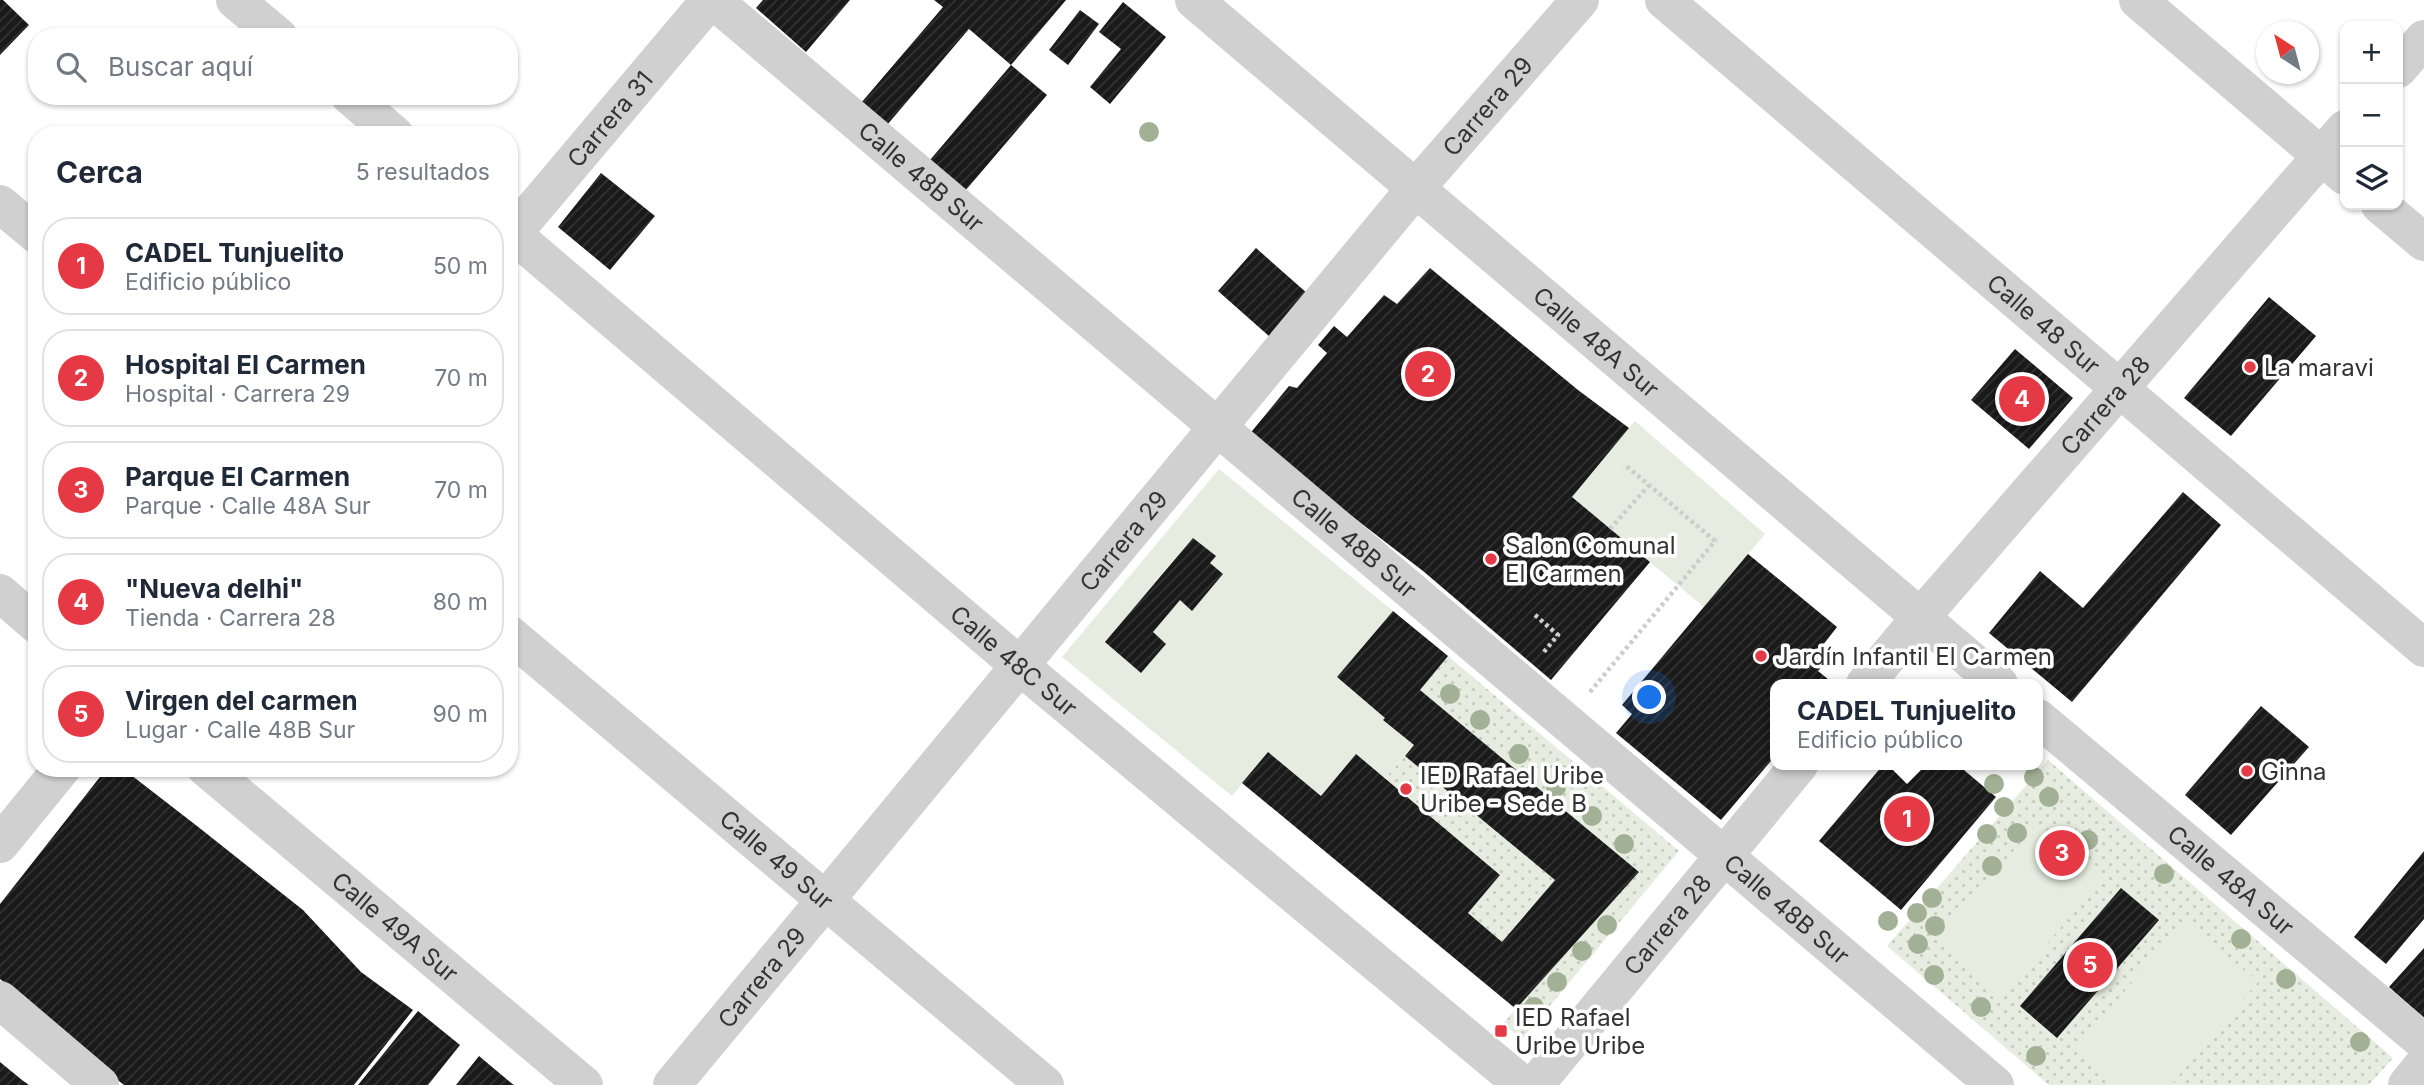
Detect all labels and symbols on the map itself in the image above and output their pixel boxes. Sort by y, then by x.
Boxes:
north arrow [2256,21,2319,84]
street label: Carrera 29 [1436,51,1538,162]
street label: Carrera 31 [561,65,658,173]
street label: Calle 48B Sur [853,115,990,237]
street label: Calle 48 Sur [1981,268,2106,380]
street label: Calle 48A Sur [1528,280,1665,403]
pin: 2 [1405,348,1451,400]
street label: Carrera 28 [2054,350,2156,461]
place label: La maravi [2264,353,2374,382]
marker: La maravi [2242,359,2258,375]
pin: 4 [1999,373,2045,425]
street label: Calle 48B Sur [1286,482,1423,604]
street label: Carrera 29 [1073,485,1173,597]
place label: Salon Comunal El Carmen [1505,531,1676,588]
marker: Salon Comunal El Carmen [1483,551,1499,567]
street label: Calle 48C Sur [945,599,1083,722]
place label: Jardín Infantil El Carmen [1775,642,2052,671]
marker: Jardín Infantil El Carmen [1753,648,1769,664]
your location [1632,680,1666,714]
place label: Ginna [2261,757,2327,786]
place label: IED Rafael Uribe Uribe - Sede B [1420,761,1604,818]
marker: Ginna [2239,763,2255,779]
marker: IED Rafael Uribe Uribe - Sede B [1398,781,1414,797]
pin: 1 [1884,793,1930,845]
street label: Calle 49 Sur [714,803,839,915]
street label: Calle 48A Sur [2162,819,2300,941]
pin: 3 [2039,827,2085,879]
street label: Calle 48B Sur [1719,848,1855,970]
street label: Calle 49A Sur [326,866,464,988]
street label: Carrera 28 [1617,868,1717,981]
street label: Carrera 29 [711,921,811,1033]
pin: 5 [2067,939,2113,991]
place label: IED Rafael Uribe Uribe [1515,1003,1645,1060]
marker: IED Rafael Uribe Uribe [1493,1023,1509,1039]

